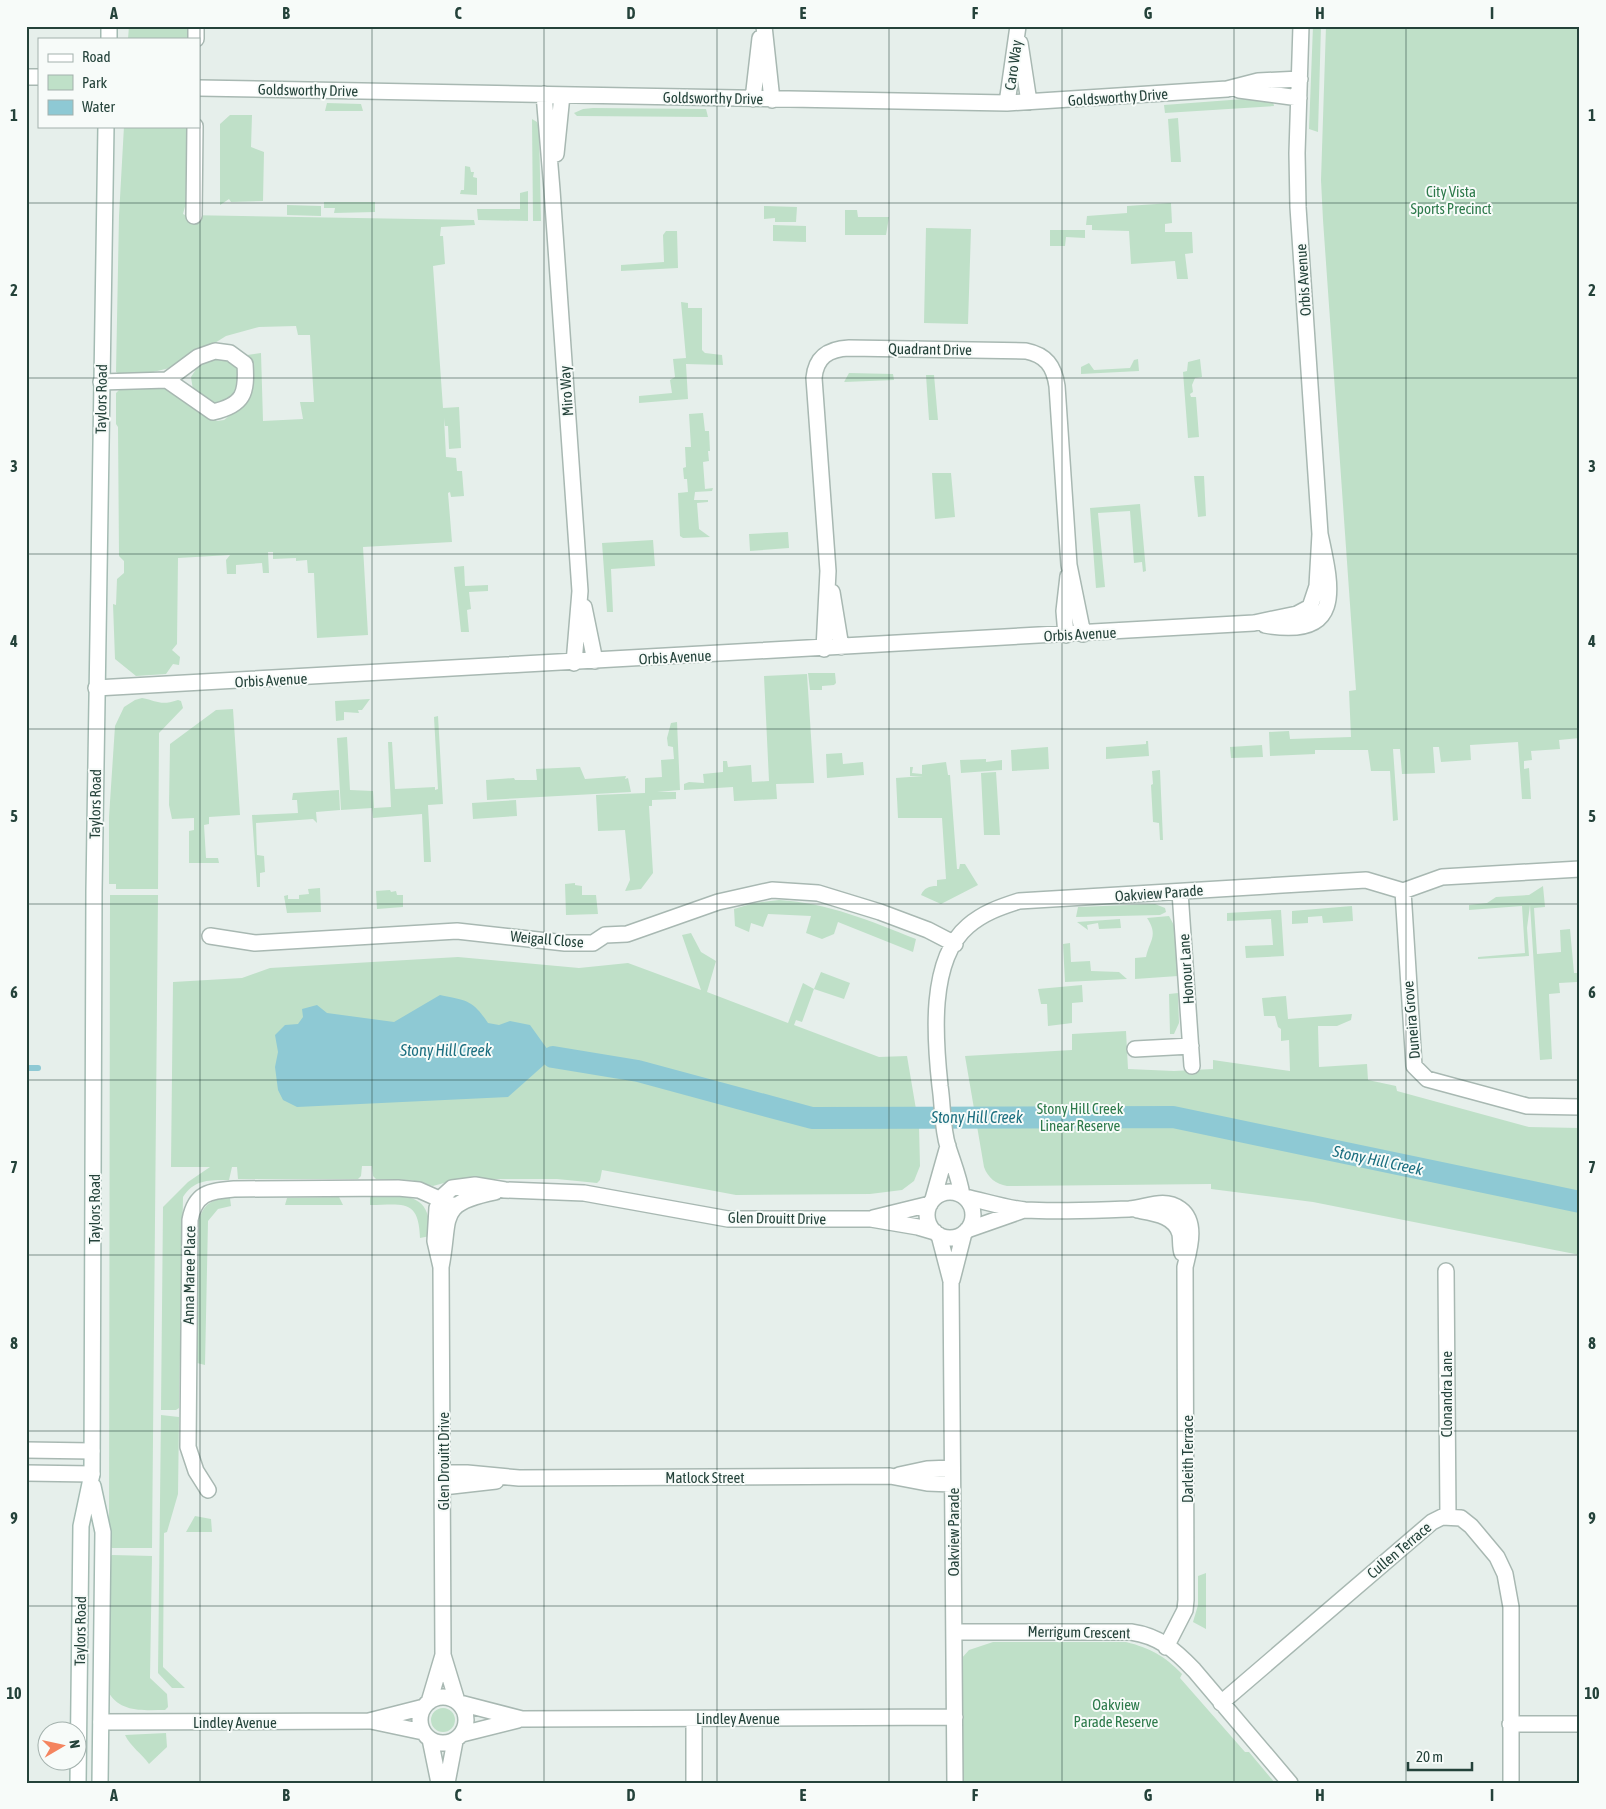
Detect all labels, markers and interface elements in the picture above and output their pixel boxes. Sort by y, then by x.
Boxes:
text: A [109,4,118,22]
text: B [282,4,290,22]
text: C [454,4,462,22]
text: D [627,4,636,22]
text: E [800,4,807,22]
text: F [972,4,979,22]
text: G [1144,4,1153,22]
text: H [1315,4,1325,22]
text: I [1490,4,1494,22]
legend [38,38,200,128]
street label: Caro Way [1001,39,1025,91]
text: Road [82,48,111,65]
text: Park [82,74,107,91]
street label: Goldsworthy Drive [258,81,358,99]
street label: Goldsworthy Drive [1067,85,1169,109]
street label: Goldsworthy Drive [663,89,763,107]
text: Water [82,98,115,115]
text: 1 [10,106,18,124]
text: 1 [1588,106,1596,124]
park label: City Vista Sports Precinct [1410,183,1492,217]
street label: Orbis Avenue [1292,243,1314,317]
text: 2 [10,281,18,299]
text: 2 [1588,281,1596,299]
street label: Quadrant Drive [888,340,972,358]
street label: Taylors Road [92,364,110,434]
street label: Miro Way [556,365,576,417]
text: 3 [10,457,18,475]
text: 3 [1588,457,1596,475]
street label: Orbis Avenue [1043,624,1117,644]
text: 4 [9,632,18,650]
text: 4 [1587,632,1596,650]
street label: Orbis Avenue [638,647,712,667]
street label: Orbis Avenue [234,670,308,690]
street label: Taylors Road [86,769,104,839]
text: 5 [10,807,18,825]
text: 5 [1588,807,1596,825]
street label: Oakview Parade [1114,881,1204,905]
street label: Weigall Close [510,927,585,951]
street label: Honour Lane [1175,933,1197,1005]
street label: Duneira Grove [1399,980,1423,1060]
text: 6 [10,983,18,1001]
text: 6 [1588,983,1596,1001]
water label: Stony Hill Creek [399,1041,493,1060]
park label: Stony Hill Creek Linear Reserve [1037,1100,1124,1134]
water label: Stony Hill Creek [930,1108,1024,1127]
water label: Stony Hill Creek [1330,1141,1426,1179]
text: 7 [10,1158,18,1176]
text: 7 [1588,1158,1596,1176]
street label: Taylors Road [86,1174,103,1244]
street label: Glen Drouitt Drive [728,1209,826,1227]
street label: Anna Maree Place [180,1225,198,1324]
text: 8 [10,1334,18,1352]
text: 8 [1588,1334,1596,1352]
street label: Clonandra Lane [1438,1351,1455,1437]
street label: Glen Drouitt Drive [435,1412,452,1510]
street label: Darleith Terrace [1179,1415,1196,1503]
street label: Matlock Street [665,1469,745,1486]
street label: Oakview Parade [945,1487,962,1576]
text: 9 [10,1509,18,1527]
text: 9 [1588,1509,1596,1527]
street label: Cullen Terrace [1364,1518,1435,1582]
street label: Taylors Road [71,1596,89,1666]
street label: Merrigum Crescent [1027,1623,1131,1641]
text: 10 [6,1684,22,1702]
text: 10 [1584,1684,1600,1702]
park label: Oakview Parade Reserve [1074,1696,1159,1730]
street label: Lindley Avenue [696,1710,780,1727]
street label: Lindley Avenue [193,1714,277,1731]
north arrow [38,1722,88,1772]
text: N [66,1739,83,1749]
scale bar [1408,1739,1472,1771]
text: 20 m [1416,1748,1443,1765]
text: A [109,1786,118,1804]
text: B [282,1786,290,1804]
text: C [454,1786,462,1804]
text: D [627,1786,636,1804]
text: E [800,1786,807,1804]
text: F [972,1786,979,1804]
text: G [1144,1786,1153,1804]
text: H [1315,1786,1325,1804]
text: I [1490,1786,1494,1804]

